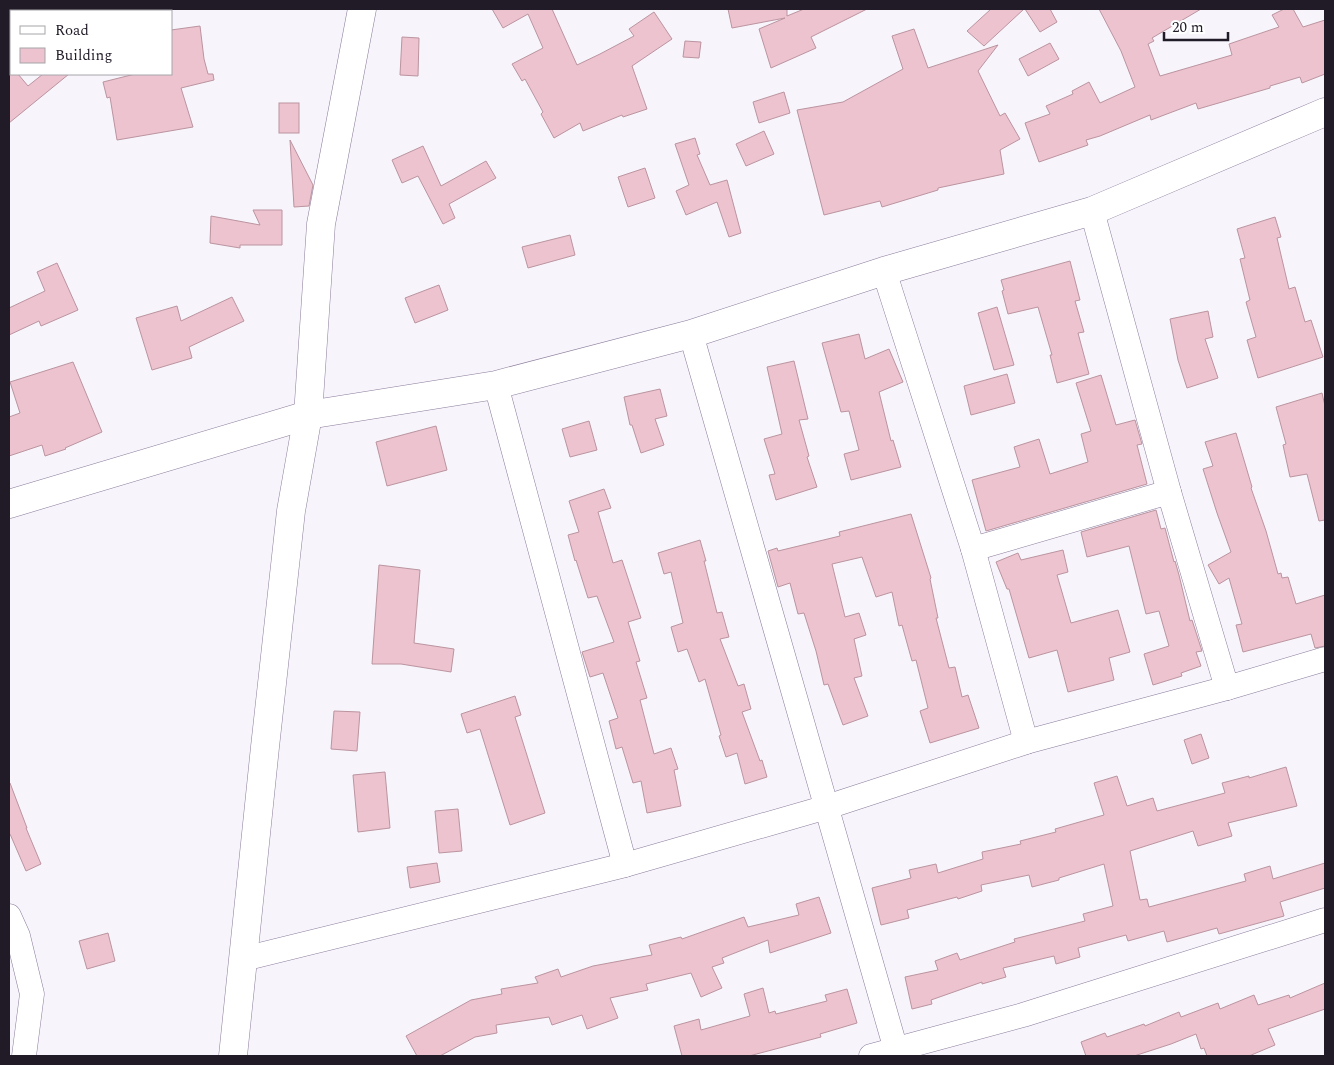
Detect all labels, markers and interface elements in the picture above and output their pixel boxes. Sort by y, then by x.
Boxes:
legend [10,10,172,75]
scale bar [1164,10,1228,42]
text: 20 m [1172,16,1204,39]
text: Road [55,19,89,42]
text: Building [55,44,112,67]

